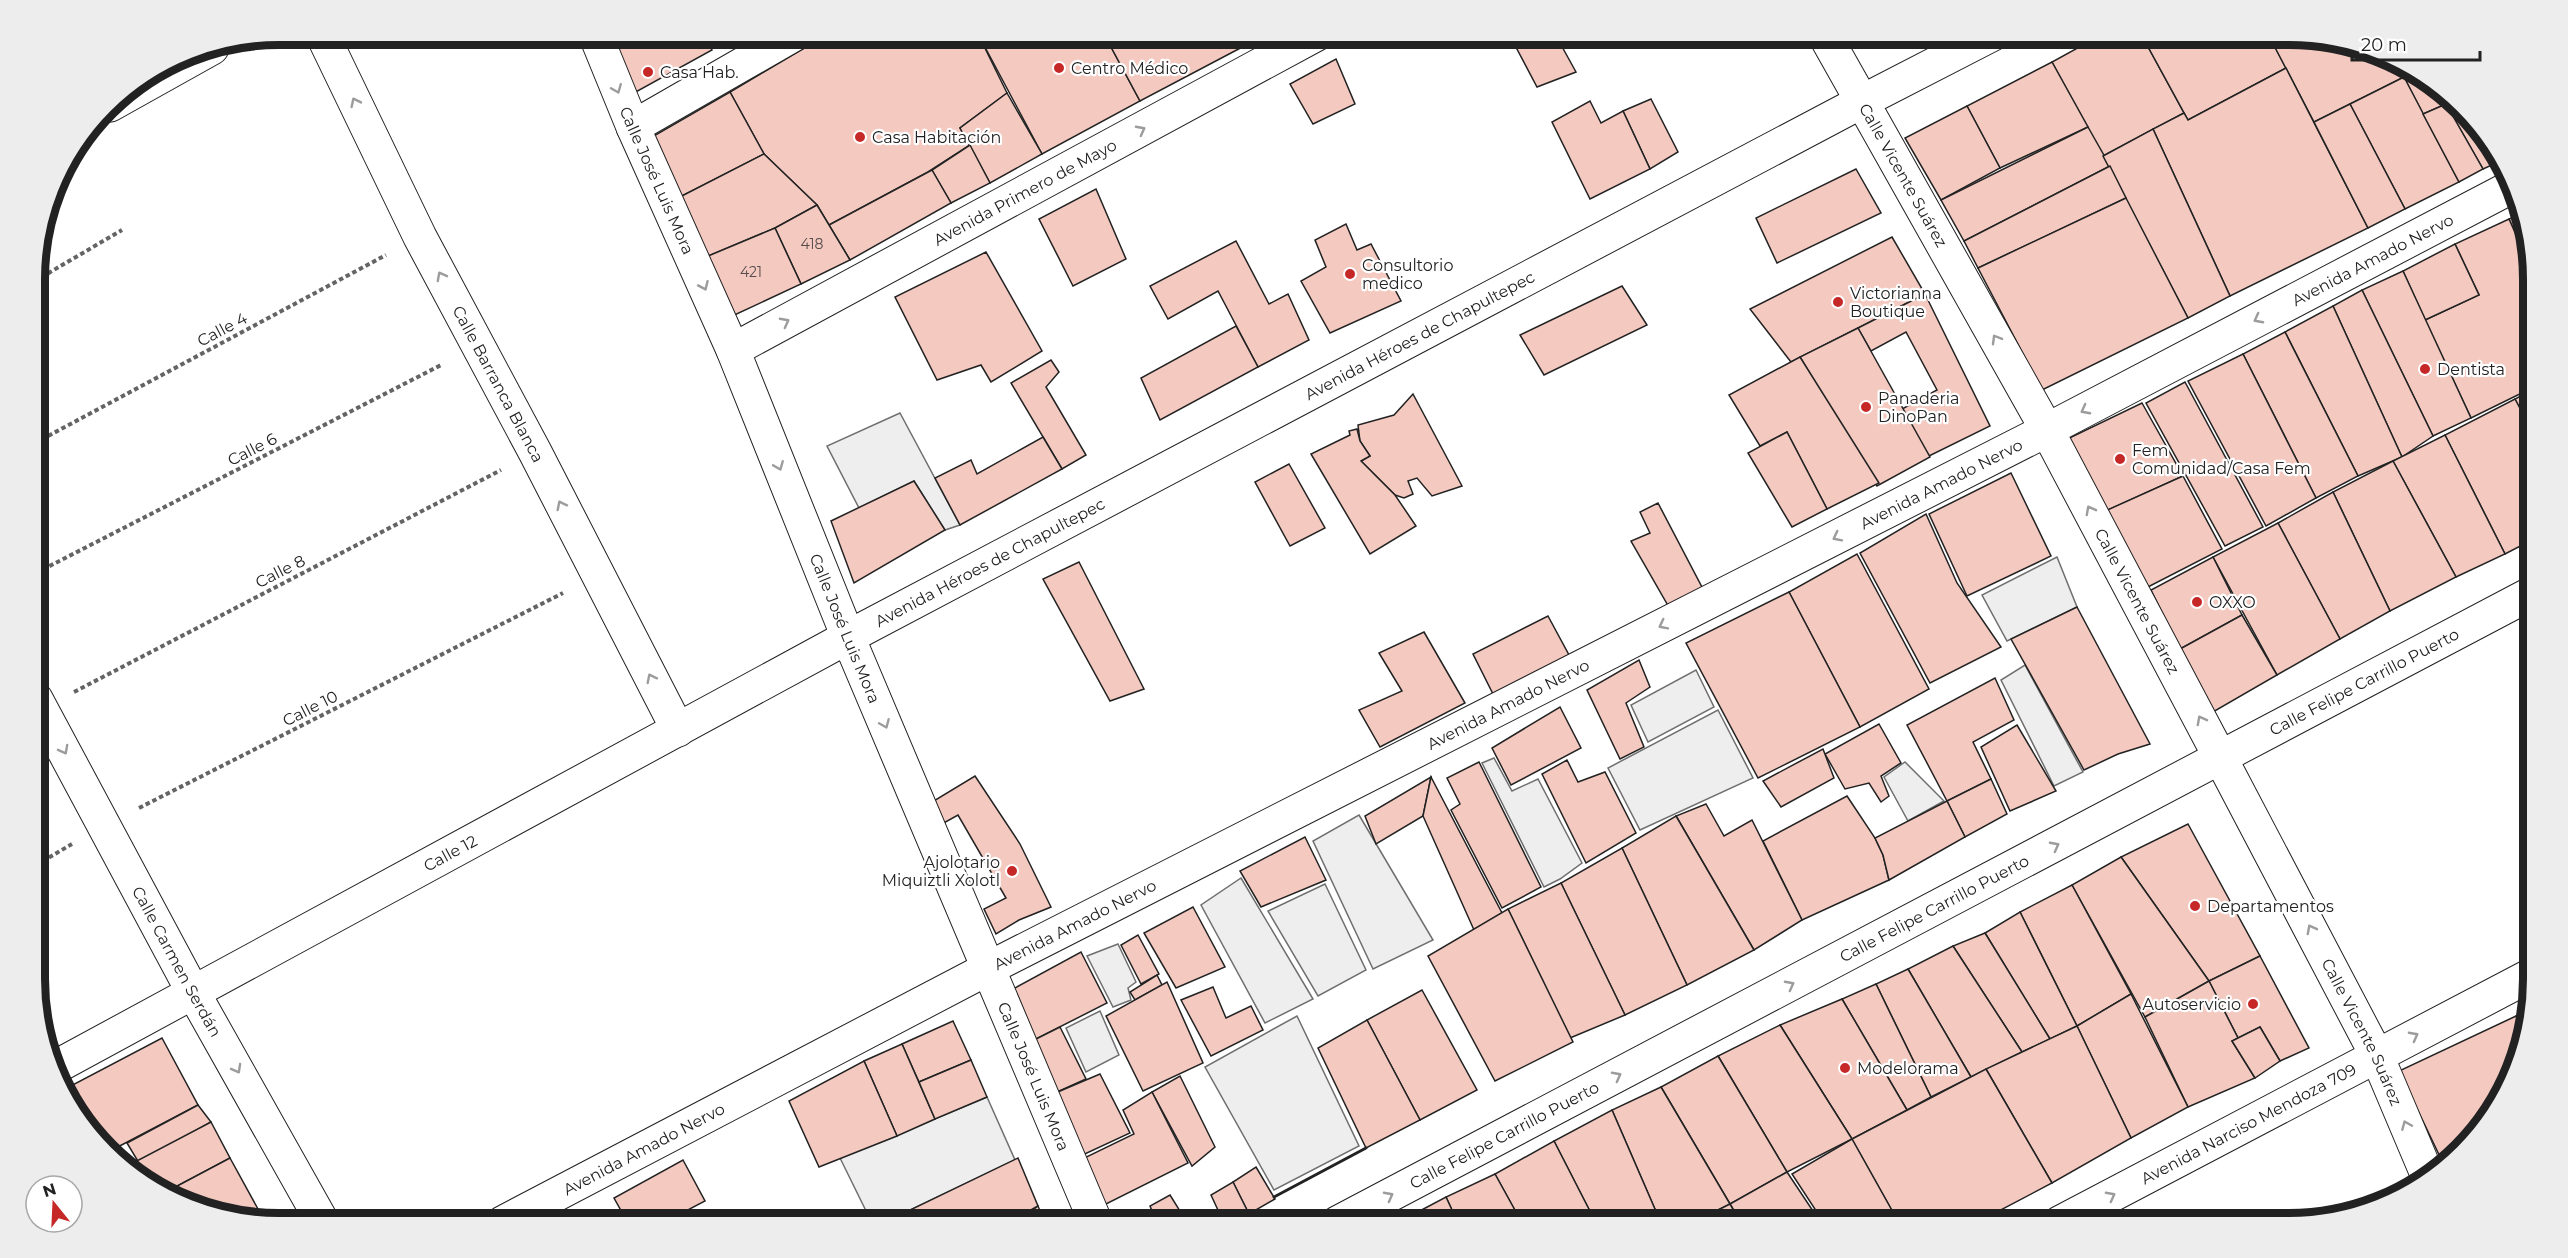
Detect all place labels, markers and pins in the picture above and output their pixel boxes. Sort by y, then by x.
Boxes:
place label: Centro Médico [1071,59,1188,78]
marker: Centro Médico [1052,61,1066,75]
place label: Casa Hab. [660,63,739,82]
marker: Casa Hab. [641,65,655,79]
place label: Casa Habitación [872,128,1001,147]
marker: Casa Habitación [853,130,867,144]
place label: Consultorio medico [1362,256,1453,293]
marker: Consultorio medico [1343,267,1357,281]
place label: Victorianna Boutique [1850,284,1942,321]
marker: Victorianna Boutique [1831,295,1845,309]
place label: Dentista [2437,360,2505,379]
marker: Dentista [2418,362,2432,376]
place label: Panaderia DinoPan [1878,389,1960,426]
marker: Panaderia DinoPan [1859,400,1873,414]
place label: Fem Comunidad/Casa Fem [2132,441,2311,478]
marker: Fem Comunidad/Casa Fem [2113,452,2127,466]
place label: OXXO [2209,593,2256,612]
marker: OXXO [2190,595,2204,609]
place label: Ajolotario Miquiztli Xolotl [882,853,1000,890]
marker: Ajolotario Miquiztli Xolotl [1005,864,1019,878]
place label: Departamentos [2207,897,2334,916]
marker: Departamentos [2188,899,2202,913]
place label: Autoservicio [2142,995,2241,1014]
marker: Autoservicio [2246,997,2260,1011]
place label: Modelorama [1857,1059,1959,1078]
marker: Modelorama [1838,1061,1852,1075]

